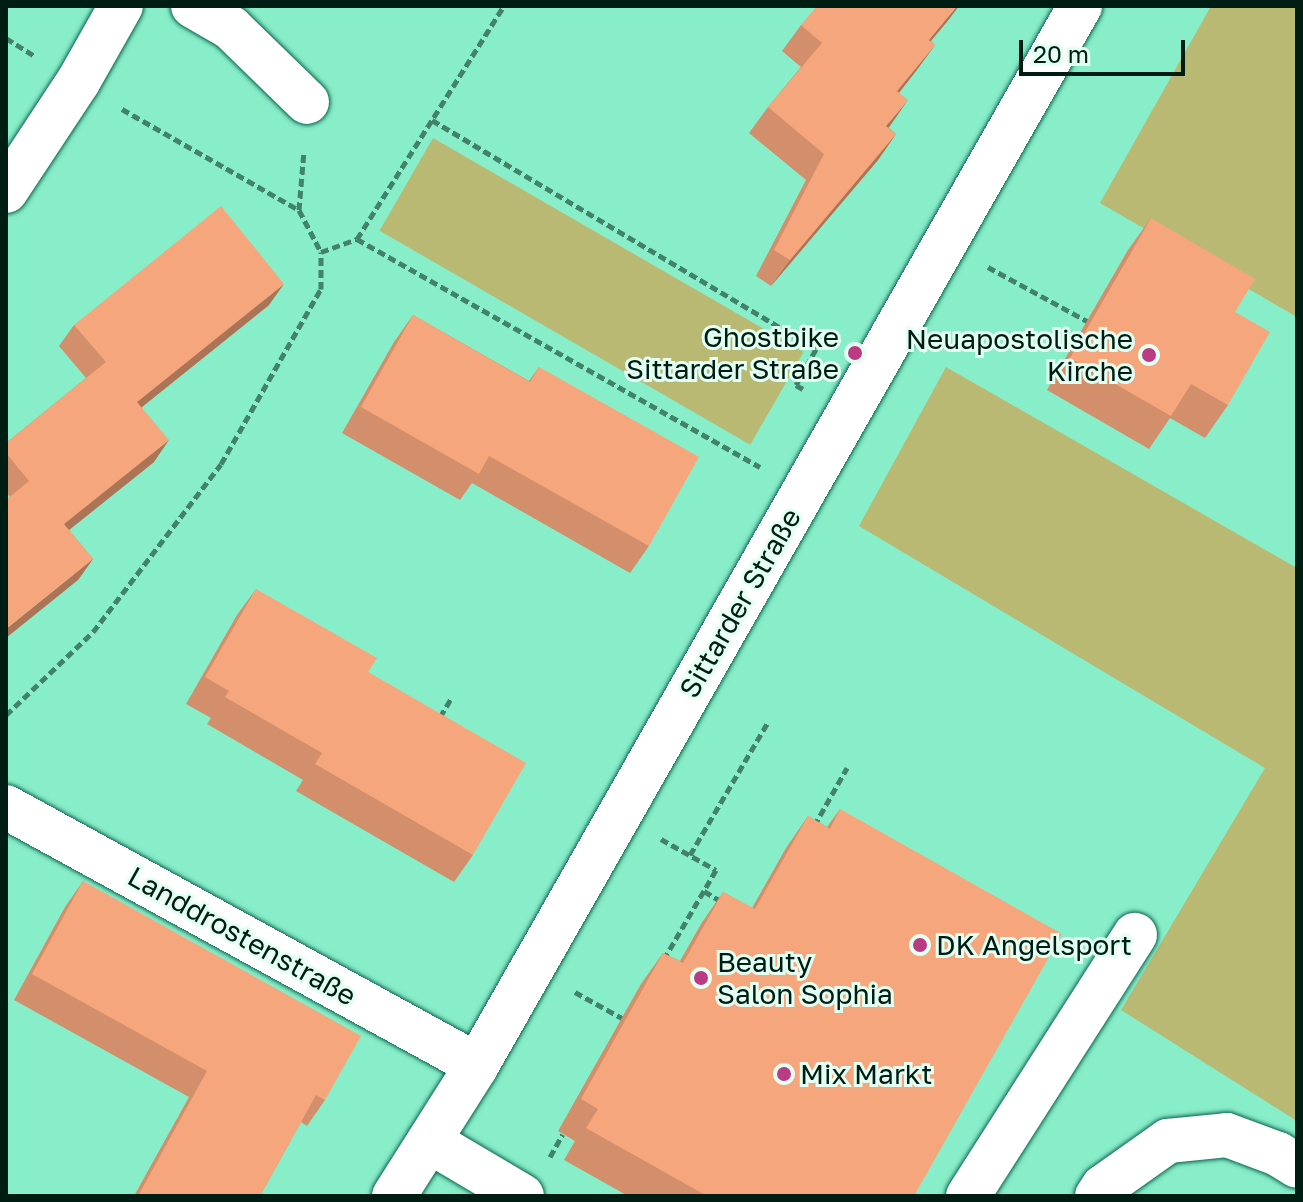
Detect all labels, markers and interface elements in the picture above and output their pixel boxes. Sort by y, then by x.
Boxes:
scale bar [1023,24,1189,74]
text: 20 m [1033,39,1089,68]
place label: Ghostbike Sittarder Straße [626,320,839,386]
place label: Neuapostolische Kirche [906,322,1133,388]
marker: Ghostbike Sittarder Straße [846,344,864,362]
marker: Neuapostolische Kirche [1140,346,1158,364]
street label: Sittarder Straße [672,502,808,704]
street label: Landdrostenstraße [122,859,362,1013]
place label: DK Angelsport [936,928,1132,962]
marker: DK Angelsport [911,936,929,954]
place label: Beauty Salon Sophia [717,945,893,1011]
marker: Beauty Salon Sophia [692,969,710,987]
place label: Mix Markt [800,1057,932,1091]
marker: Mix Markt [775,1065,793,1083]

